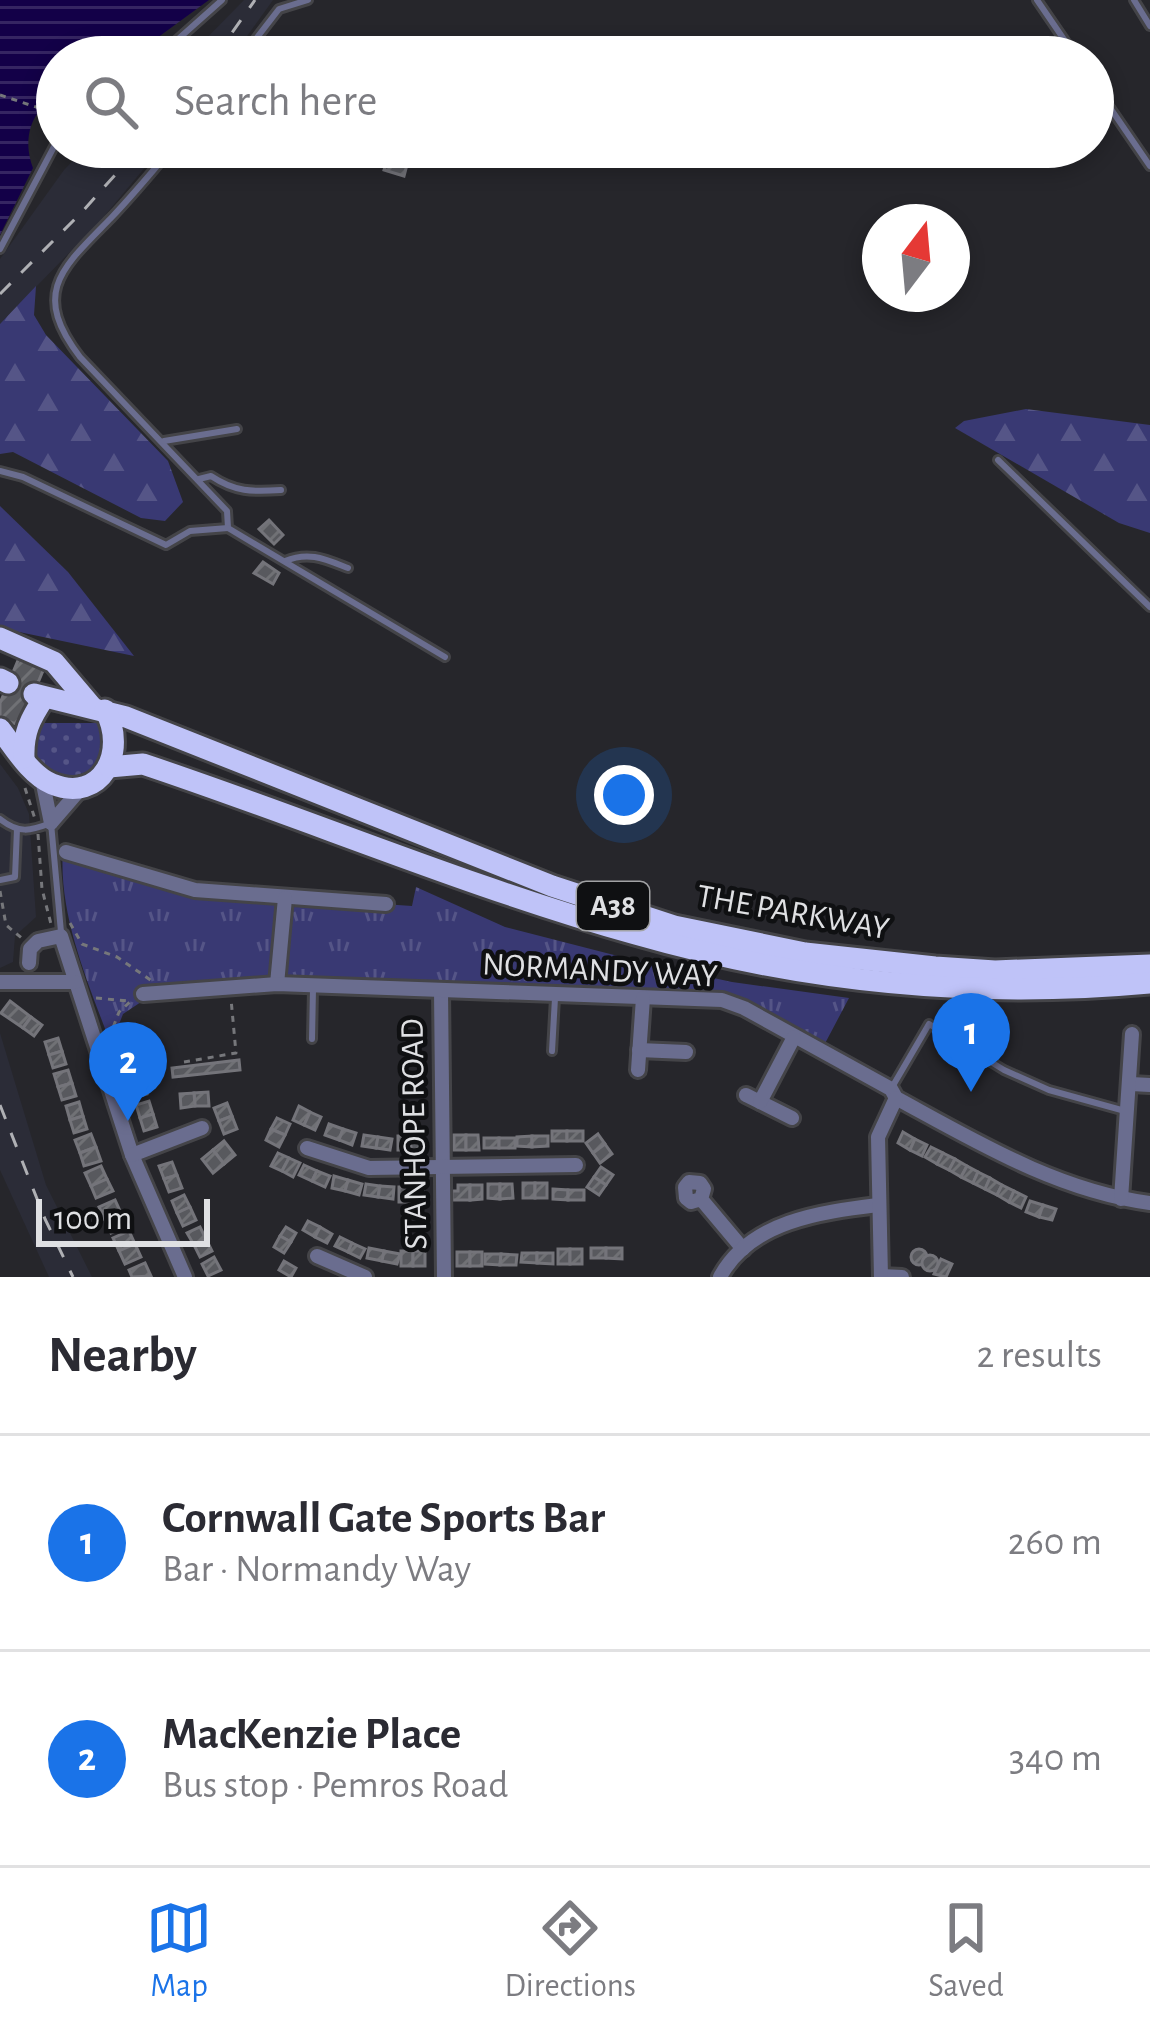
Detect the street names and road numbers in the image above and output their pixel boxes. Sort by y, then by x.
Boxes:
street label: THE PARKWAY [694,880,892,946]
road number: A38 [577,882,649,930]
street label: NORMANDY WAY [481,948,719,994]
street label: STANHOPE ROAD [396,1018,434,1250]

